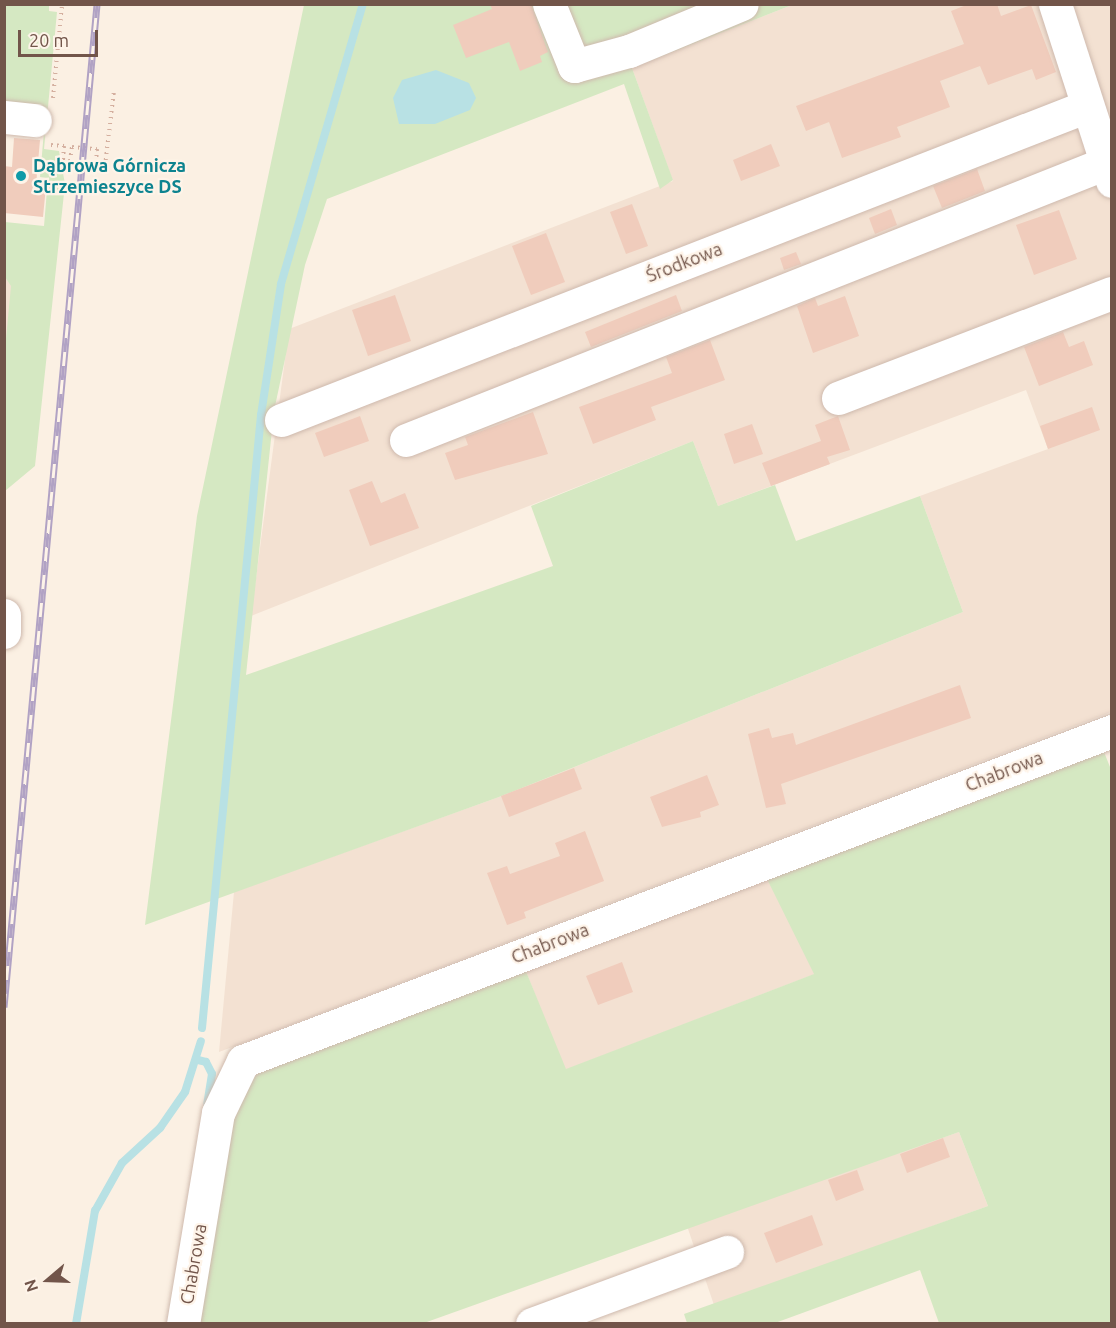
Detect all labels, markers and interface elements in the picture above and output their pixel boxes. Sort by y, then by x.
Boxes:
scale bar [21,18,100,56]
text: 20 m [29,30,69,50]
place label: Dąbrowa Górnicza Strzemieszyce DS [33,155,186,198]
marker: Dąbrowa Górnicza Strzemieszyce DS [14,169,28,183]
street label: Środkowa [643,238,725,286]
street label: Chabrowa [962,746,1046,796]
street label: Chabrowa [508,918,592,968]
street label: Chabrowa [175,1222,211,1306]
north arrow [18,1250,78,1310]
text: N [21,1277,41,1294]

